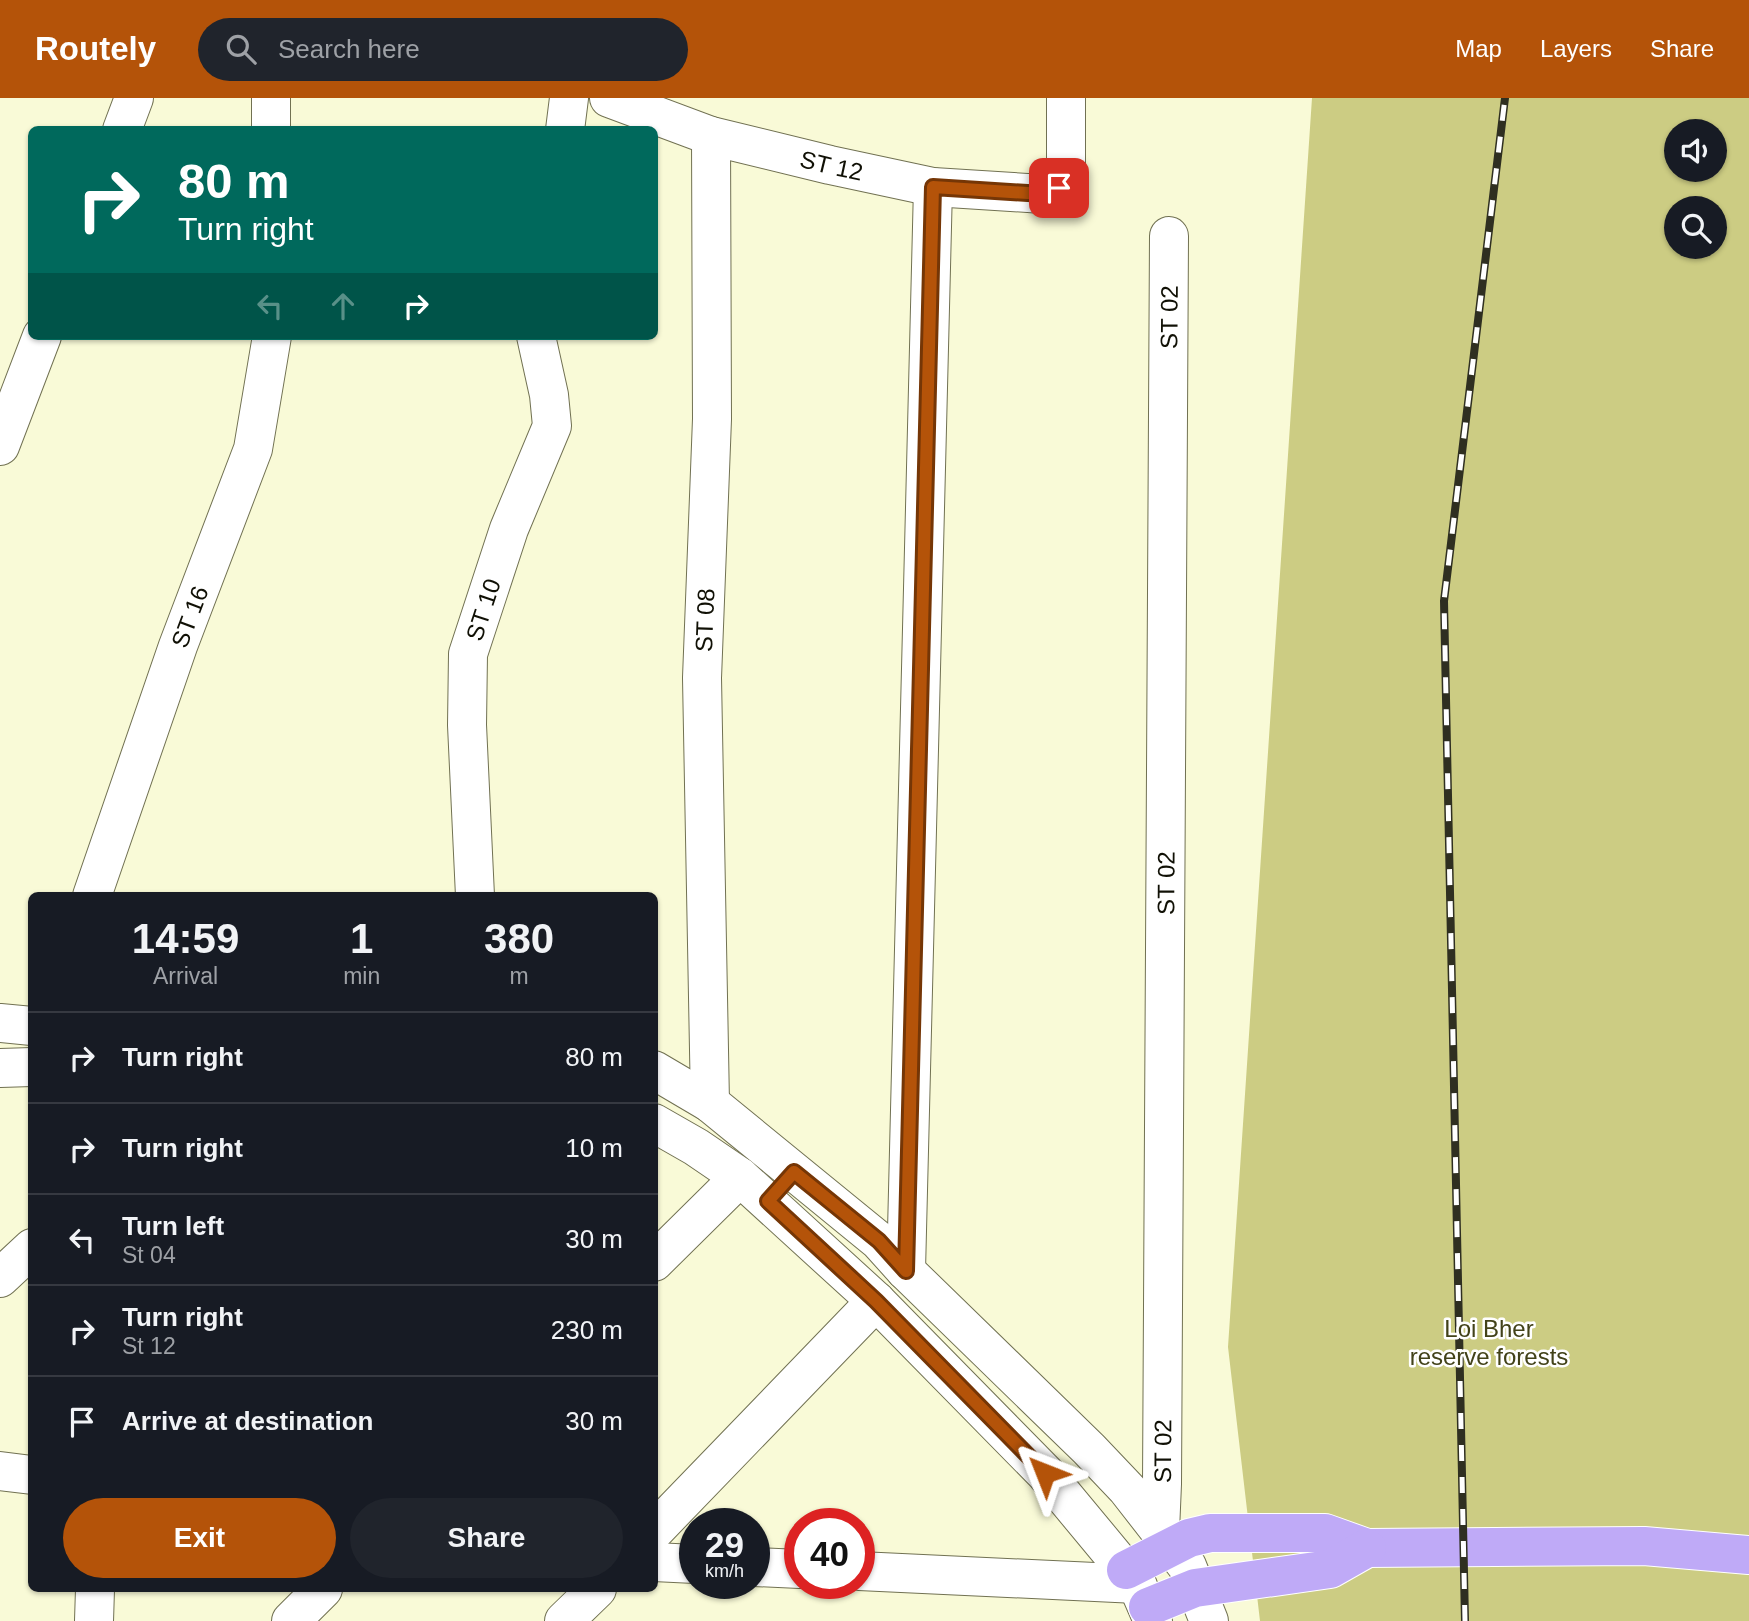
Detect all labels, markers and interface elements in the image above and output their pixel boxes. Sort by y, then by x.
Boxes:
search box [198,18,688,81]
text: Routely [35,30,156,67]
icon: search [222,30,260,68]
text: Search here [278,34,420,64]
text: Map [1455,35,1502,62]
text: Layers [1540,35,1612,62]
text: Share [1650,35,1714,62]
map controls [1664,119,1727,259]
button: sound [1664,119,1727,182]
street label: ST 12 [798,145,866,185]
icon: right [63,154,154,245]
text: 80 m [178,154,290,208]
pin [1029,158,1089,218]
icon: arrive [1040,169,1078,207]
button: search [1664,196,1727,259]
text: Turn right [178,211,314,247]
street label: ST 02 [1155,285,1182,349]
icon: left [251,287,289,325]
icon: ahead [324,287,362,325]
icon: right [397,287,435,325]
street label: ST 10 [460,575,505,644]
street label: ST 16 [165,582,213,651]
street label: ST 08 [690,588,719,652]
street label: ST 02 [1152,851,1179,915]
text: 14:59 [132,915,239,962]
text: 1 [350,915,373,962]
text: 380 [484,915,554,962]
text: Arrival [153,963,218,989]
text: min [343,963,380,989]
text: m [510,963,529,989]
icon: right [63,1039,101,1077]
text: Turn right [122,1042,243,1072]
text: 80 m [565,1042,623,1072]
icon: right [63,1130,101,1168]
text: Turn right [122,1133,243,1163]
text: 10 m [565,1133,623,1163]
text: Turn left [122,1211,224,1241]
icon: left [63,1221,101,1259]
text: 30 m [565,1224,623,1254]
text: St 04 [122,1242,176,1268]
text: Turn right [122,1302,243,1332]
icon: right [63,1312,101,1350]
text: 230 m [551,1315,623,1345]
park label: Loi Bher reserve forests [1410,1315,1568,1370]
text: St 12 [122,1333,176,1359]
icon: arrive [63,1403,101,1441]
text: Arrive at destination [122,1406,373,1436]
text: 30 m [565,1406,623,1436]
street label: ST 02 [1149,1419,1176,1483]
position arrow [1008,1436,1082,1510]
button: Exit [63,1498,336,1578]
button: Share [350,1498,623,1578]
speed limit sign: 40 [784,1508,875,1599]
text: 29 [705,1525,744,1564]
text: km/h [705,1561,744,1581]

